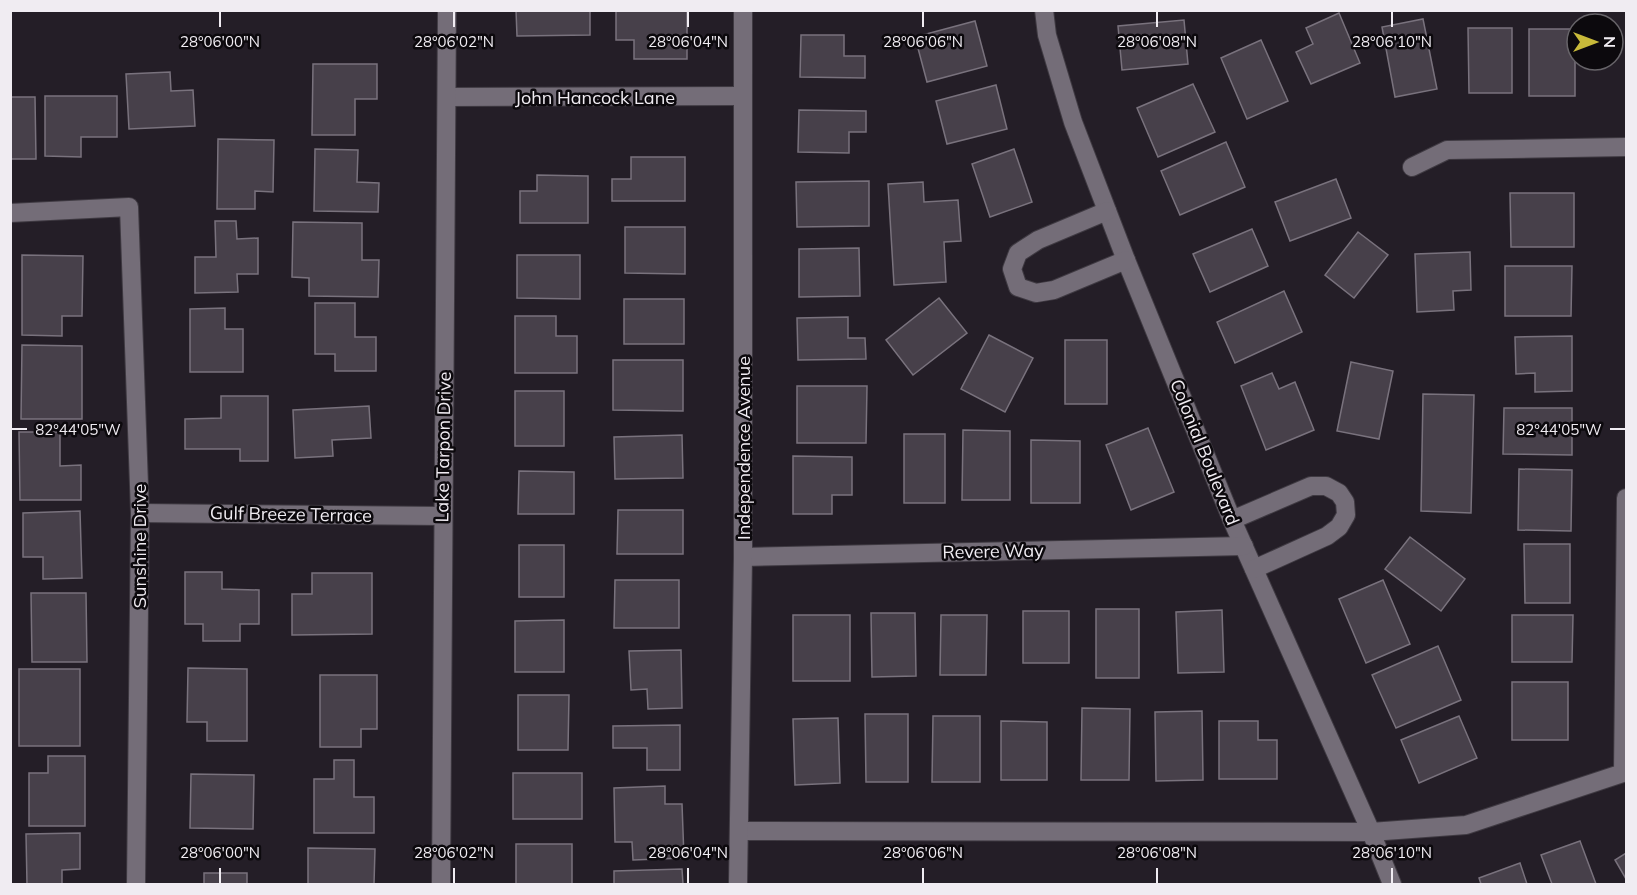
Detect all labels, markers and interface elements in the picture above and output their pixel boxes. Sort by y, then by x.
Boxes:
north arrow [1565,12,1625,72]
text: 28°06'00"N [180,32,260,51]
text: 28°06'02"N [414,32,494,51]
text: 28°06'04"N [648,32,728,51]
text: 28°06'06"N [883,32,963,51]
text: 28°06'08"N [1117,32,1197,51]
text: 28°06'10"N [1352,32,1432,51]
text: N [1600,36,1620,48]
street label: John Hancock Lane [515,86,675,109]
street label: Independence Avenue [732,356,755,540]
street label: Lake Tarpon Drive [430,371,456,523]
street label: Colonial Boulevard [1165,376,1245,528]
text: 82°44'05"W [35,420,121,439]
text: 82°44'05"W [1516,420,1602,439]
street label: Sunshine Drive [128,484,151,608]
street label: Gulf Breeze Terrace [210,501,372,527]
street label: Revere Way [942,539,1044,563]
text: 28°06'00"N [180,843,260,862]
text: 28°06'02"N [414,843,494,862]
text: 28°06'04"N [648,843,728,862]
text: 28°06'06"N [883,843,963,862]
text: 28°06'08"N [1117,843,1197,862]
text: 28°06'10"N [1352,843,1432,862]

